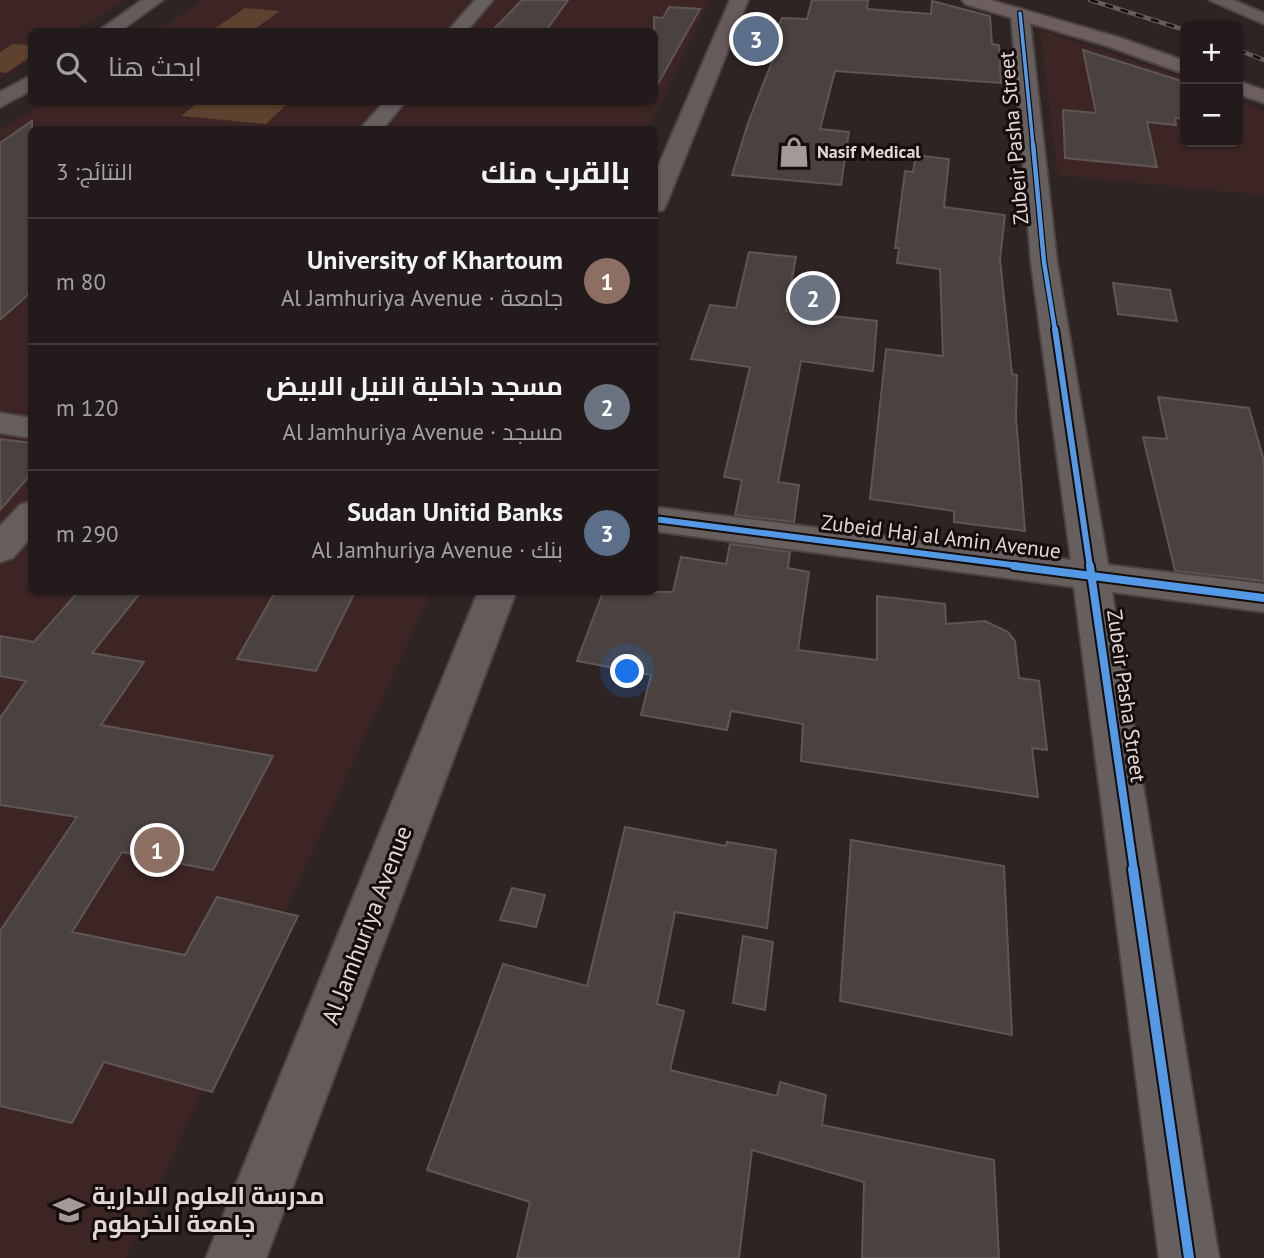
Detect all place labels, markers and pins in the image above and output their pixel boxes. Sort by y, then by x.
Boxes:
pin: 3 [733,13,779,65]
shop icon: Nasif Medical [777,135,811,169]
place label: Nasif Medical [817,140,921,163]
pin: 2 [790,272,836,324]
pin: 1 [134,824,180,876]
place label: مدرسة العلوم الادارية جامعة الخرطوم [92,1180,325,1240]
school or university icon: مدرسة العلوم الادارية جامعة الخرطوم [52,1193,86,1227]

